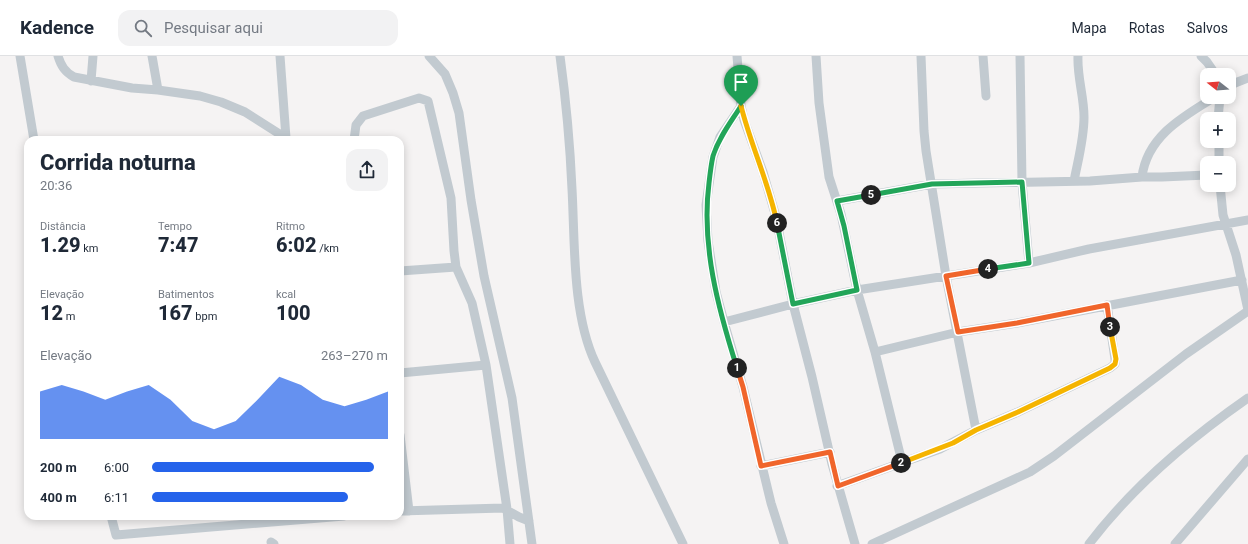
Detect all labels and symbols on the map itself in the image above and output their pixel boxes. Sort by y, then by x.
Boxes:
pin [724,65,758,106]
north arrow [1200,68,1236,104]
pin: 5 [861,185,881,205]
pin: 6 [767,213,787,233]
pin: 4 [978,259,998,279]
pin: 3 [1100,317,1120,337]
pin: 1 [727,358,747,378]
pin: 2 [891,453,911,473]

